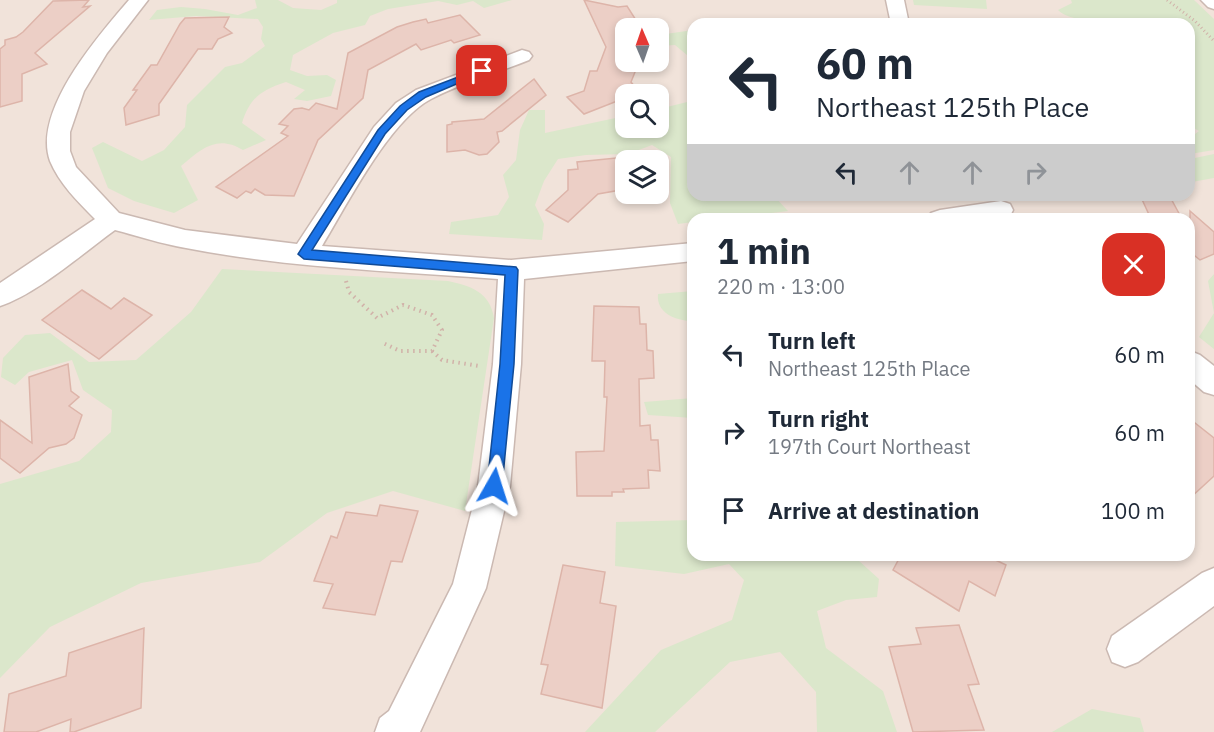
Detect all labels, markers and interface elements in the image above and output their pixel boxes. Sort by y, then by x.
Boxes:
north arrow [615,18,669,72]
map controls [615,18,669,204]
text: 60 m [816,36,914,91]
icon: left [717,42,795,120]
pin [456,45,507,96]
icon: arrive [465,54,498,87]
button: search [615,84,669,138]
text: Northeast 125th Place [816,89,1089,124]
button: layers [615,150,669,204]
icon: left [830,156,863,189]
icon: ahead [893,156,926,189]
icon: ahead [956,156,989,189]
icon: right [1019,156,1052,189]
text: 1 min [717,227,811,274]
button: close [1102,233,1165,296]
text: 220 m · 13:00 [717,273,845,300]
text: Turn left [768,326,856,355]
icon: left [717,338,750,371]
text: 60 m [1114,340,1165,369]
text: Northeast 125th Place [768,355,970,382]
text: Turn right [768,404,869,433]
icon: right [717,416,750,449]
text: 60 m [1114,418,1165,447]
text: 197th Court Northeast [768,433,971,460]
position arrow [462,454,526,518]
icon: arrive [717,494,750,527]
text: Arrive at destination [768,496,979,525]
text: 100 m [1101,496,1165,525]

